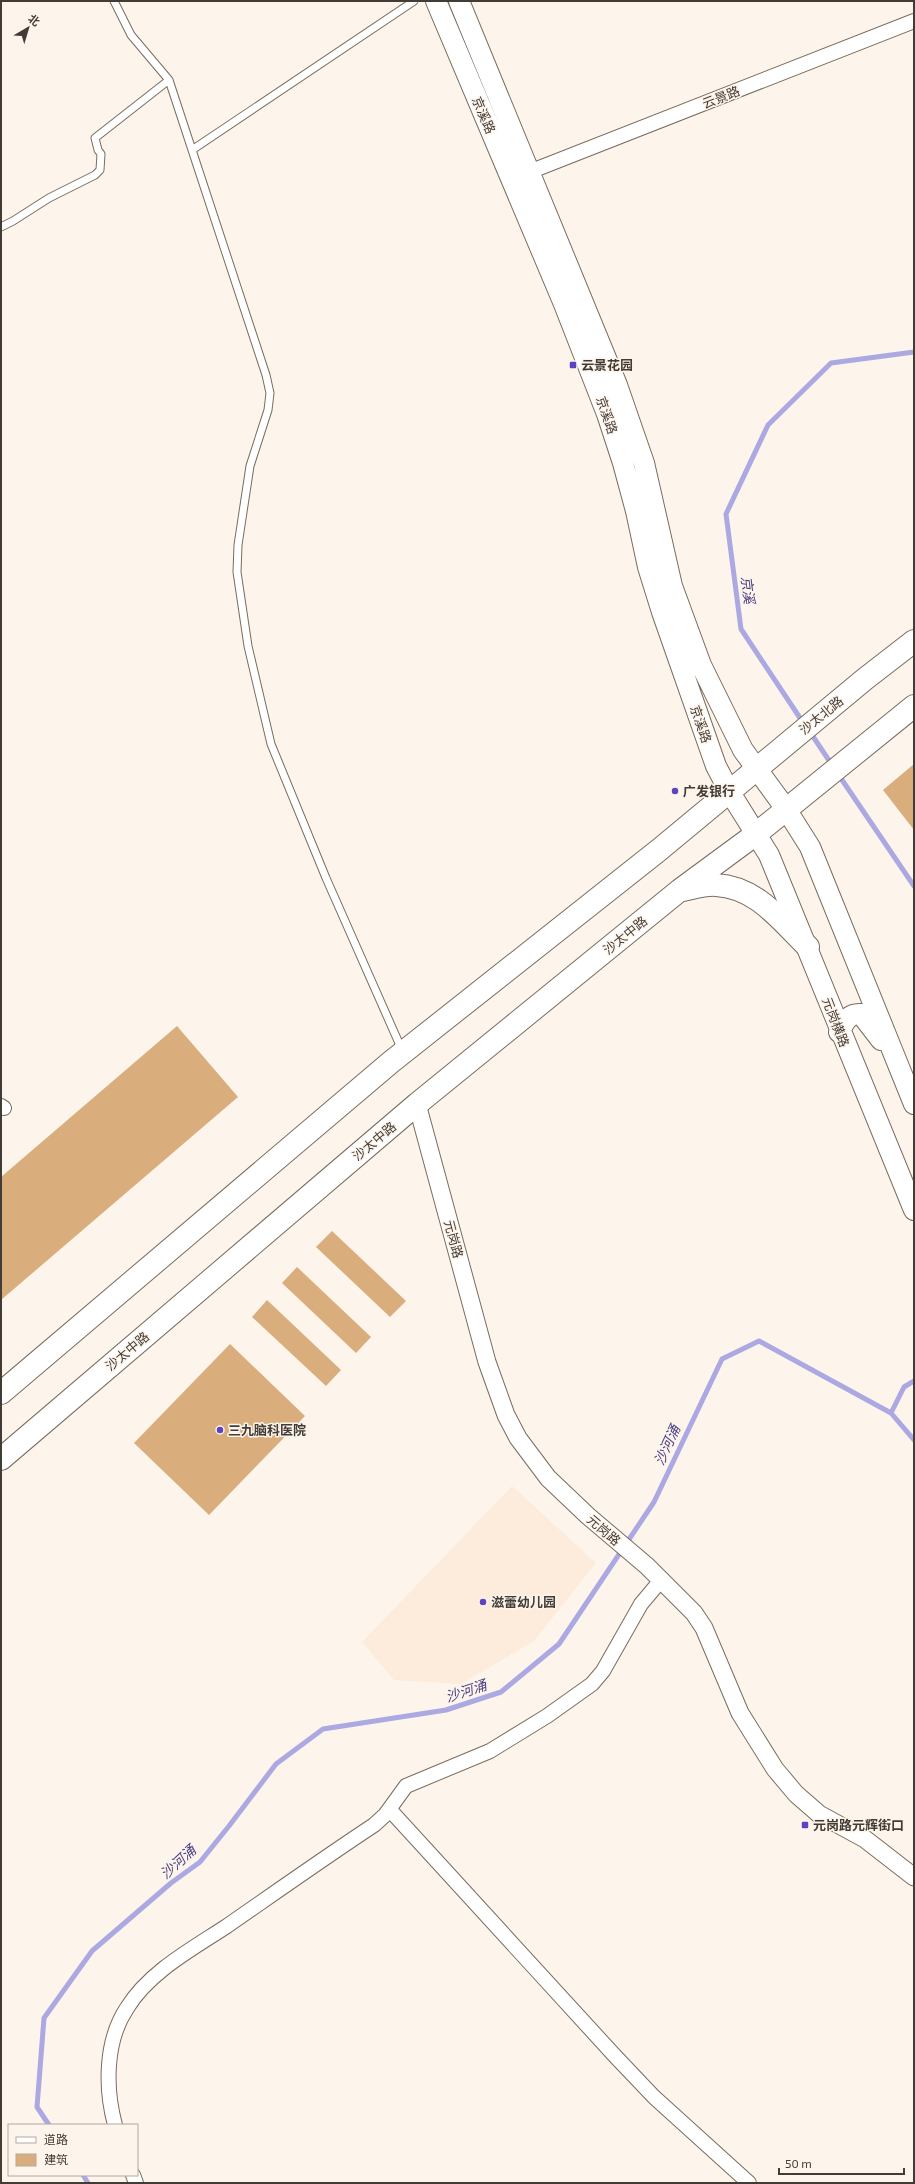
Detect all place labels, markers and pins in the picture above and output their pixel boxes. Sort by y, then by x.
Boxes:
place label: 云景花园 [581,357,633,373]
marker: 云景花园 [568,360,578,370]
place label: 广发银行 [683,783,735,799]
marker: 广发银行 [670,786,680,796]
place label: 三九脑科医院 [228,1422,306,1438]
marker: 三九脑科医院 [215,1425,225,1435]
place label: 滋蕾幼儿园 [491,1594,556,1610]
marker: 滋蕾幼儿园 [478,1597,488,1607]
place label: 元岗路元辉街口 [813,1817,904,1833]
marker: 元岗路元辉街口 [800,1820,810,1830]

